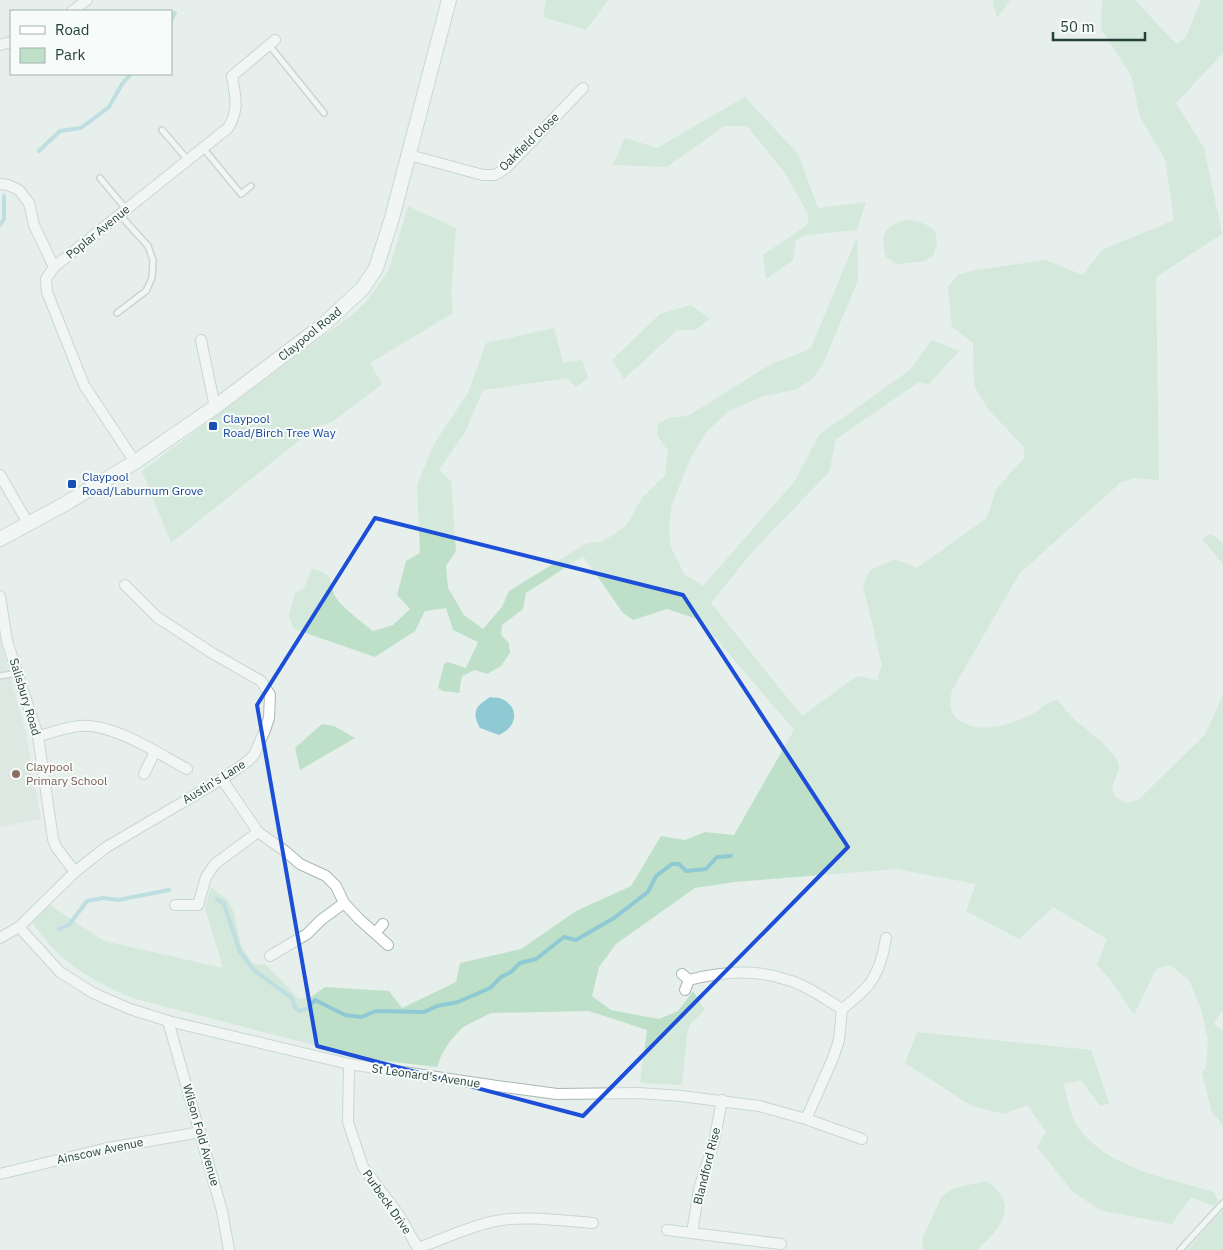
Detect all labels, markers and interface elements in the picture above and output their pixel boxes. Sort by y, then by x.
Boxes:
legend [10,10,172,75]
scale bar [1053,10,1146,42]
text: 50 m [1060,17,1095,36]
text: Road [55,20,90,39]
text: Park [55,45,85,64]
street label: Oakfield Close [496,109,562,174]
street label: Poplar Avenue [63,201,133,262]
street label: Claypool Road [275,304,344,364]
place label: Claypool Road/Birch Tree Way [223,411,336,440]
marker: Claypool Road/Birch Tree Way [207,420,219,432]
place label: Claypool Road/Laburnum Grove [82,469,204,498]
marker: Claypool Road/Laburnum Grove [66,478,78,490]
street label: Salisbury Road [7,656,44,737]
street label: Austin's Lane [179,756,248,807]
place label: Claypool Primary School [26,759,107,788]
marker: Claypool Primary School [10,768,22,780]
street label: St Leonard's Avenue [371,1060,482,1091]
street label: Wilson Fold Avenue [180,1082,223,1188]
street label: Blandford Rise [690,1125,723,1206]
street label: Ainscow Avenue [55,1134,145,1167]
street label: Purbeck Drive [360,1167,415,1237]

